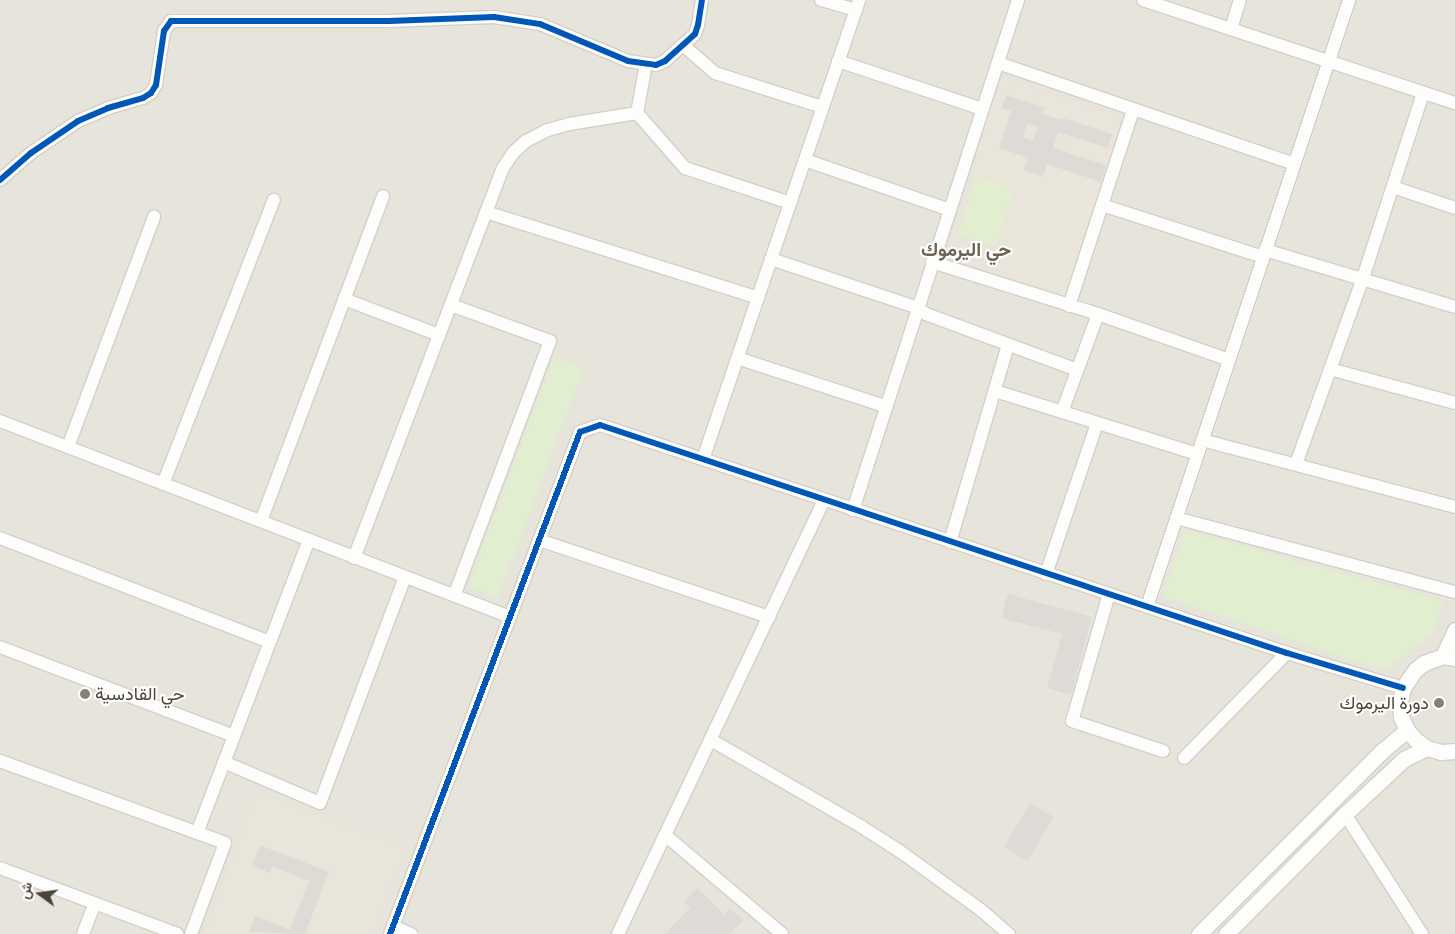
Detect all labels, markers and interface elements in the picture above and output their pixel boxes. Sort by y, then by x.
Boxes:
district label: حي اليرموك [921,239,1011,261]
place label: حي القادسية [95,683,185,705]
marker: حي القادسية [79,688,91,700]
place label: دورة اليرموك [1340,692,1429,714]
marker: دورة اليرموك [1433,697,1445,709]
north arrow [15,869,65,919]
text: ش [16,880,35,900]

